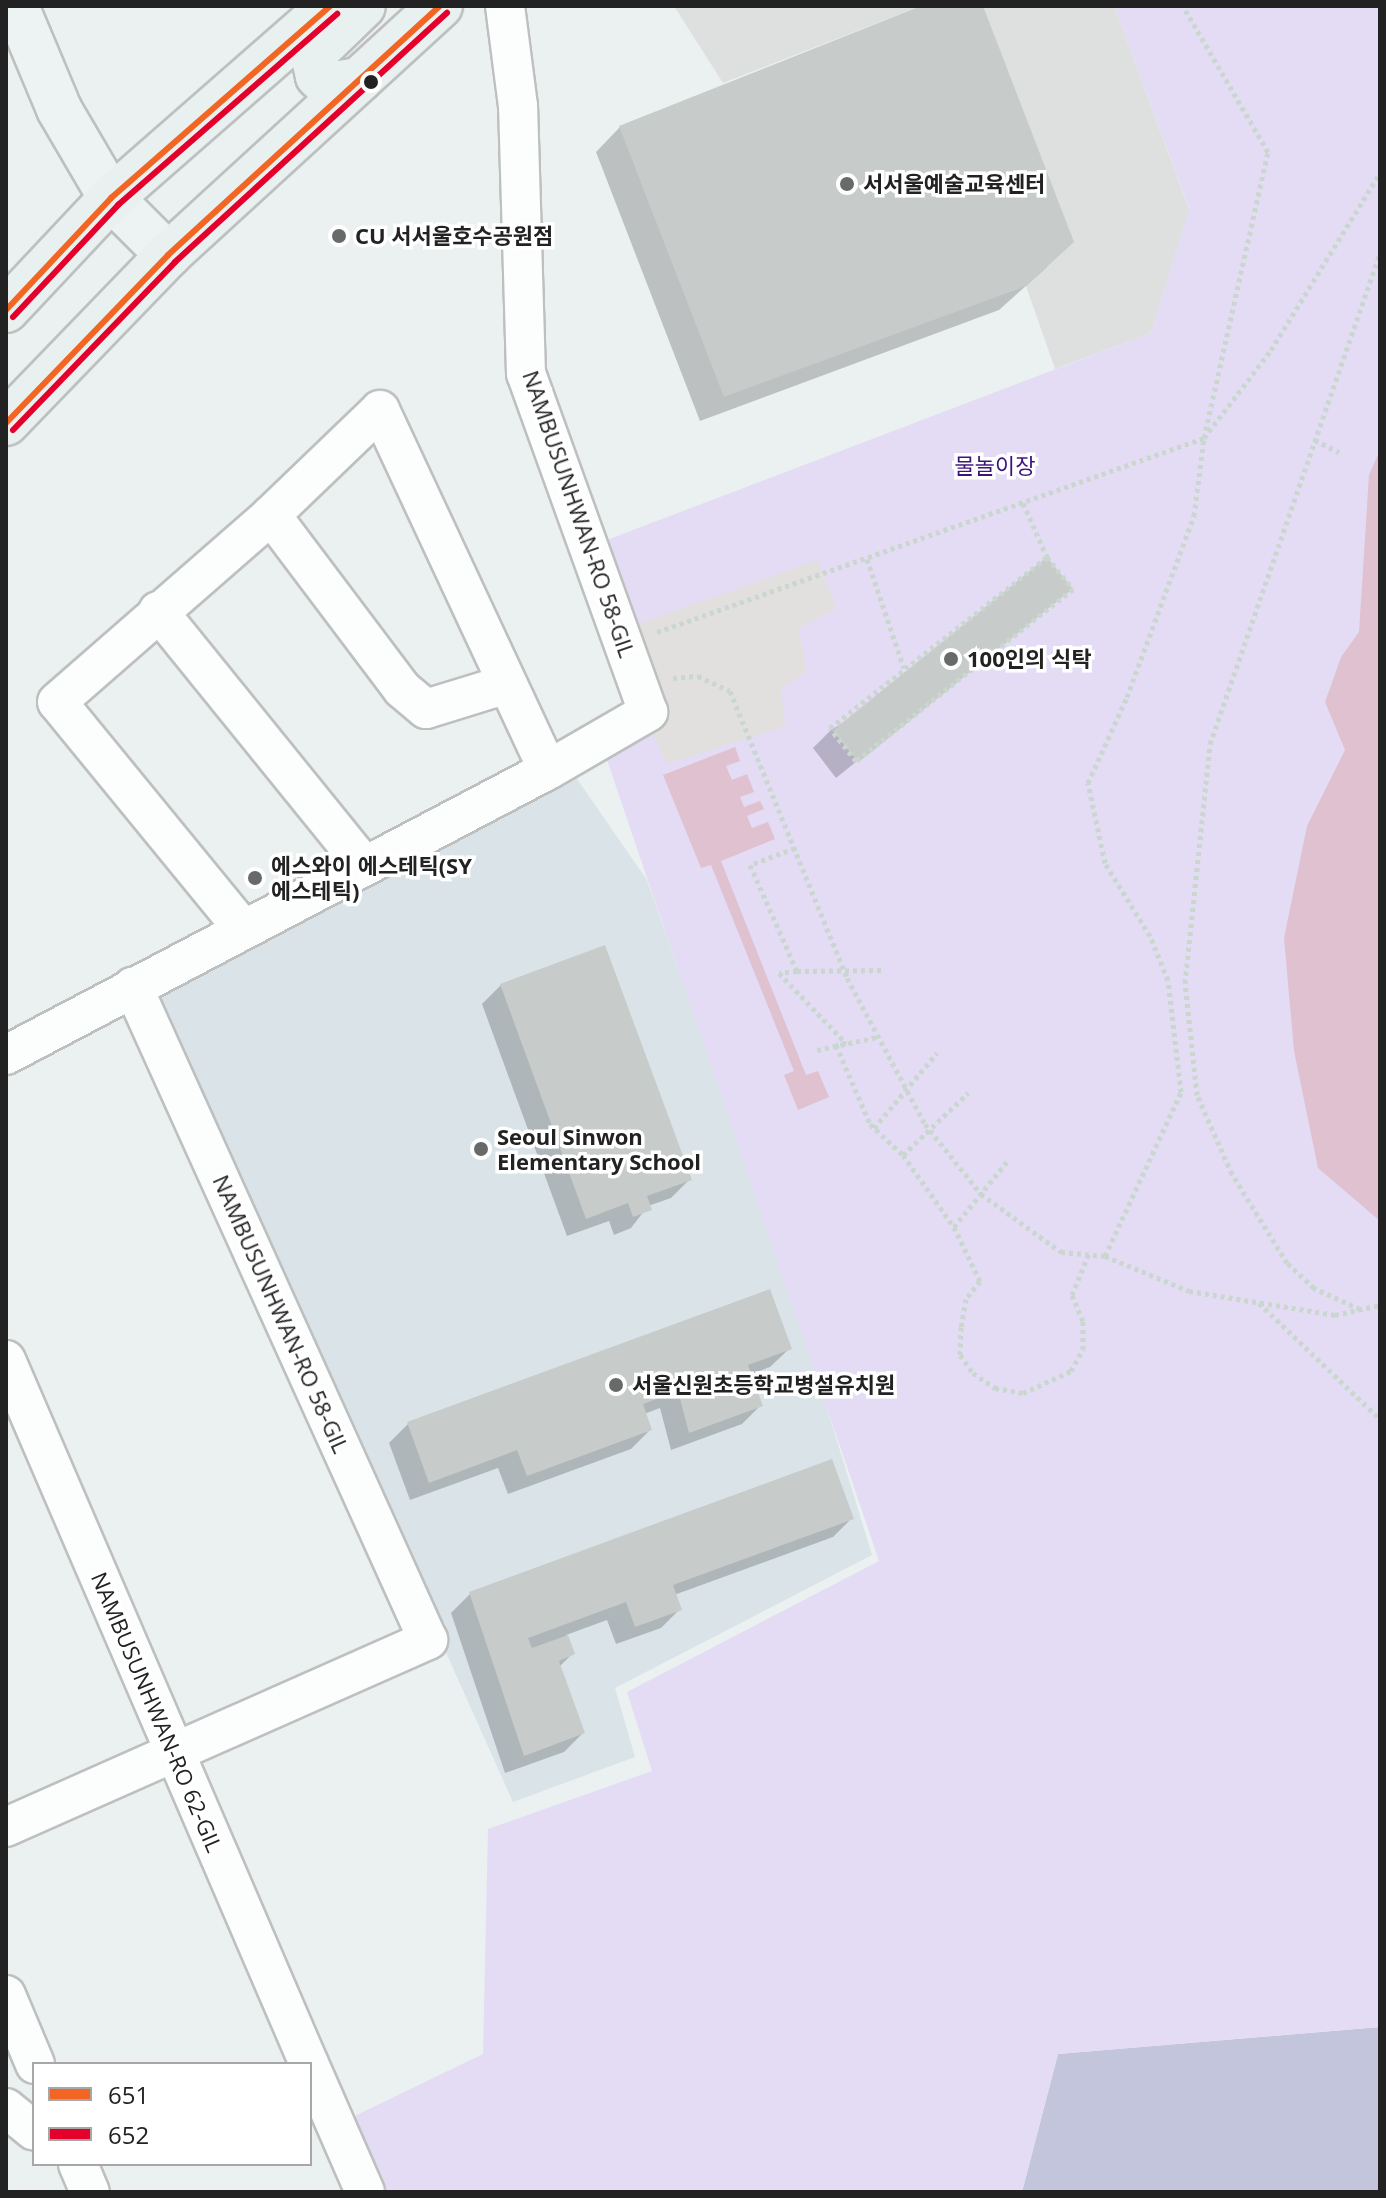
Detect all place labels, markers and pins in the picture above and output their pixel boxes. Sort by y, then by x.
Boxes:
unlabelled marker [363,74,379,90]
place label: 서서울예술교육센터 [863,171,1045,197]
marker: 서서울예술교육센터 [838,175,856,193]
place label: CU 서서울호수공원점 [355,223,553,249]
marker: CU 서서울호수공원점 [330,227,348,245]
place label: 100인의 식탁 [967,646,1091,672]
marker: 100인의 식탁 [942,650,960,668]
place label: 에스와이 에스테틱(SY 에스테틱) [271,852,472,904]
marker: 에스와이 에스테틱(SY 에스테틱) [246,869,264,887]
place label: Seoul Sinwon Elementary School [497,1123,701,1174]
marker: Seoul Sinwon Elementary School [472,1140,490,1158]
place label: 서울신원초등학교병설유치원 [632,1372,895,1398]
marker: 서울신원초등학교병설유치원 [607,1376,625,1394]

